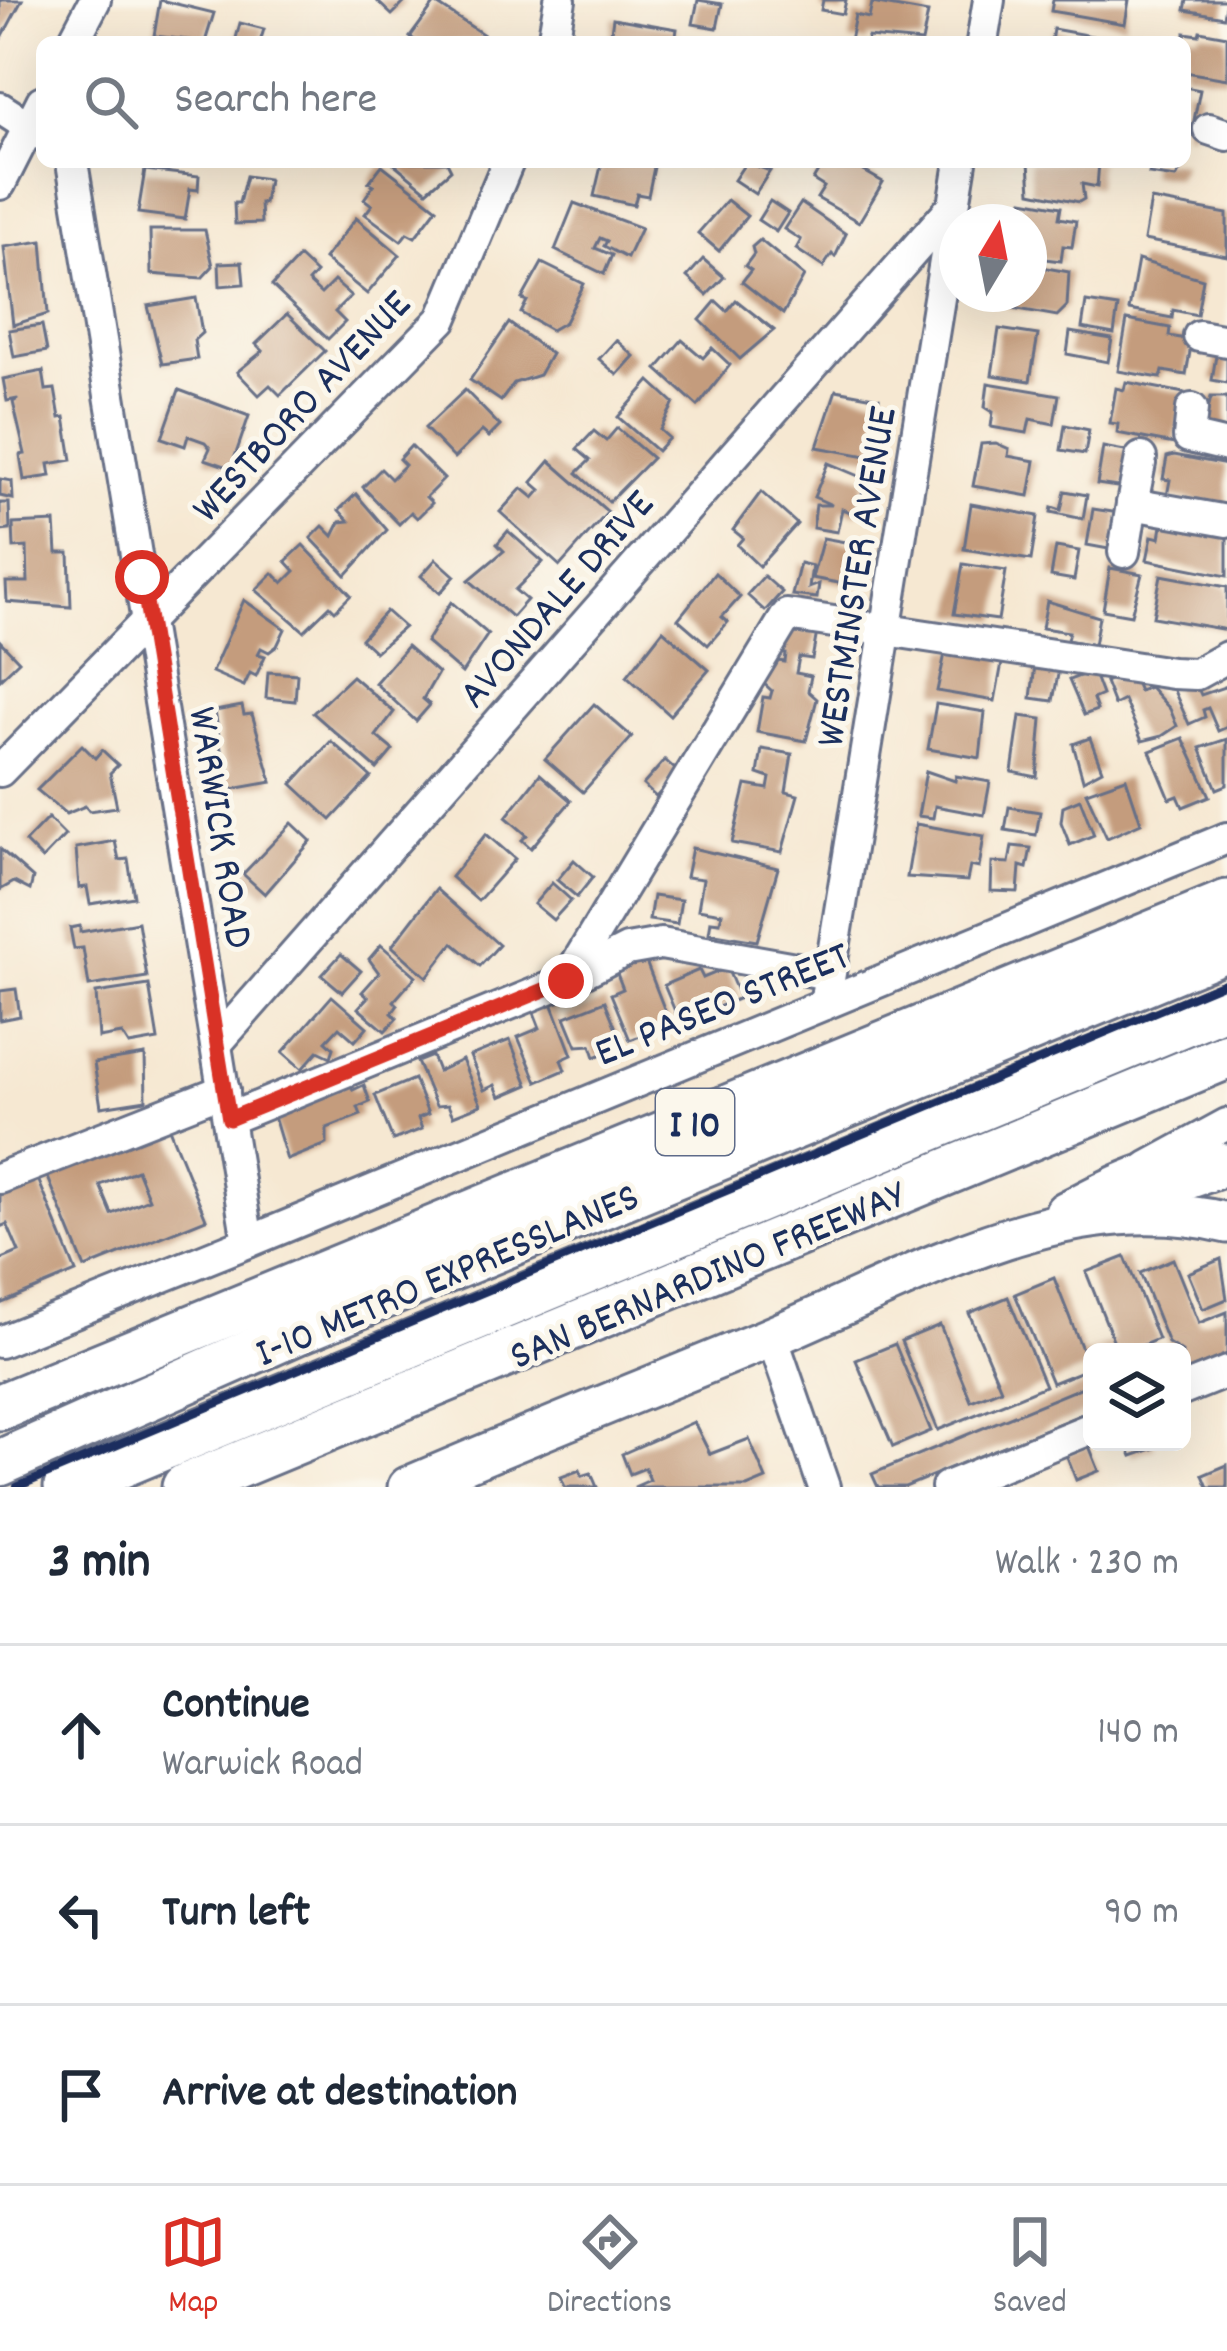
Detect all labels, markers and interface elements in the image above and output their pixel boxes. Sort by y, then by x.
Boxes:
search box [36,36,1191,168]
icon: search [78,69,144,135]
text: Search here [174,70,377,134]
north arrow [939,204,1047,312]
street label: WESTBORO AVENUE [180,279,428,539]
street label: WESTMINSTER AVENUE [803,403,916,751]
street label: AVONDALE DRIVE [447,479,671,724]
route start [115,550,169,604]
street label: WARWICK ROAD [168,703,266,953]
street label: EL PASEO STREET [587,929,860,1086]
route end [539,954,593,1008]
road number: I 10 [656,1089,734,1155]
street label: SAN BERNARDINO FREEWAY [502,1167,917,1389]
street label: I-10 METRO EXPRESSLANES [248,1170,650,1386]
map controls [1083,1343,1191,1451]
button: layers [1083,1343,1191,1451]
text: 3 min [48,1529,150,1601]
text: Walk · 230 m [995,1538,1179,1593]
text: Continue [162,1675,310,1739]
icon: ahead [48,1702,114,1768]
text: 140 m [1097,1707,1179,1762]
text: Warwick Road [162,1739,363,1794]
icon: left [48,1882,114,1948]
text: Turn left [162,1883,310,1947]
text: 90 m [1104,1887,1179,1942]
icon: arrive [48,2062,114,2128]
text: Arrive at destination [162,2063,517,2127]
tab: Map [160,2209,226,2328]
tab: Directions [547,2209,672,2328]
tab: Saved [993,2209,1067,2328]

